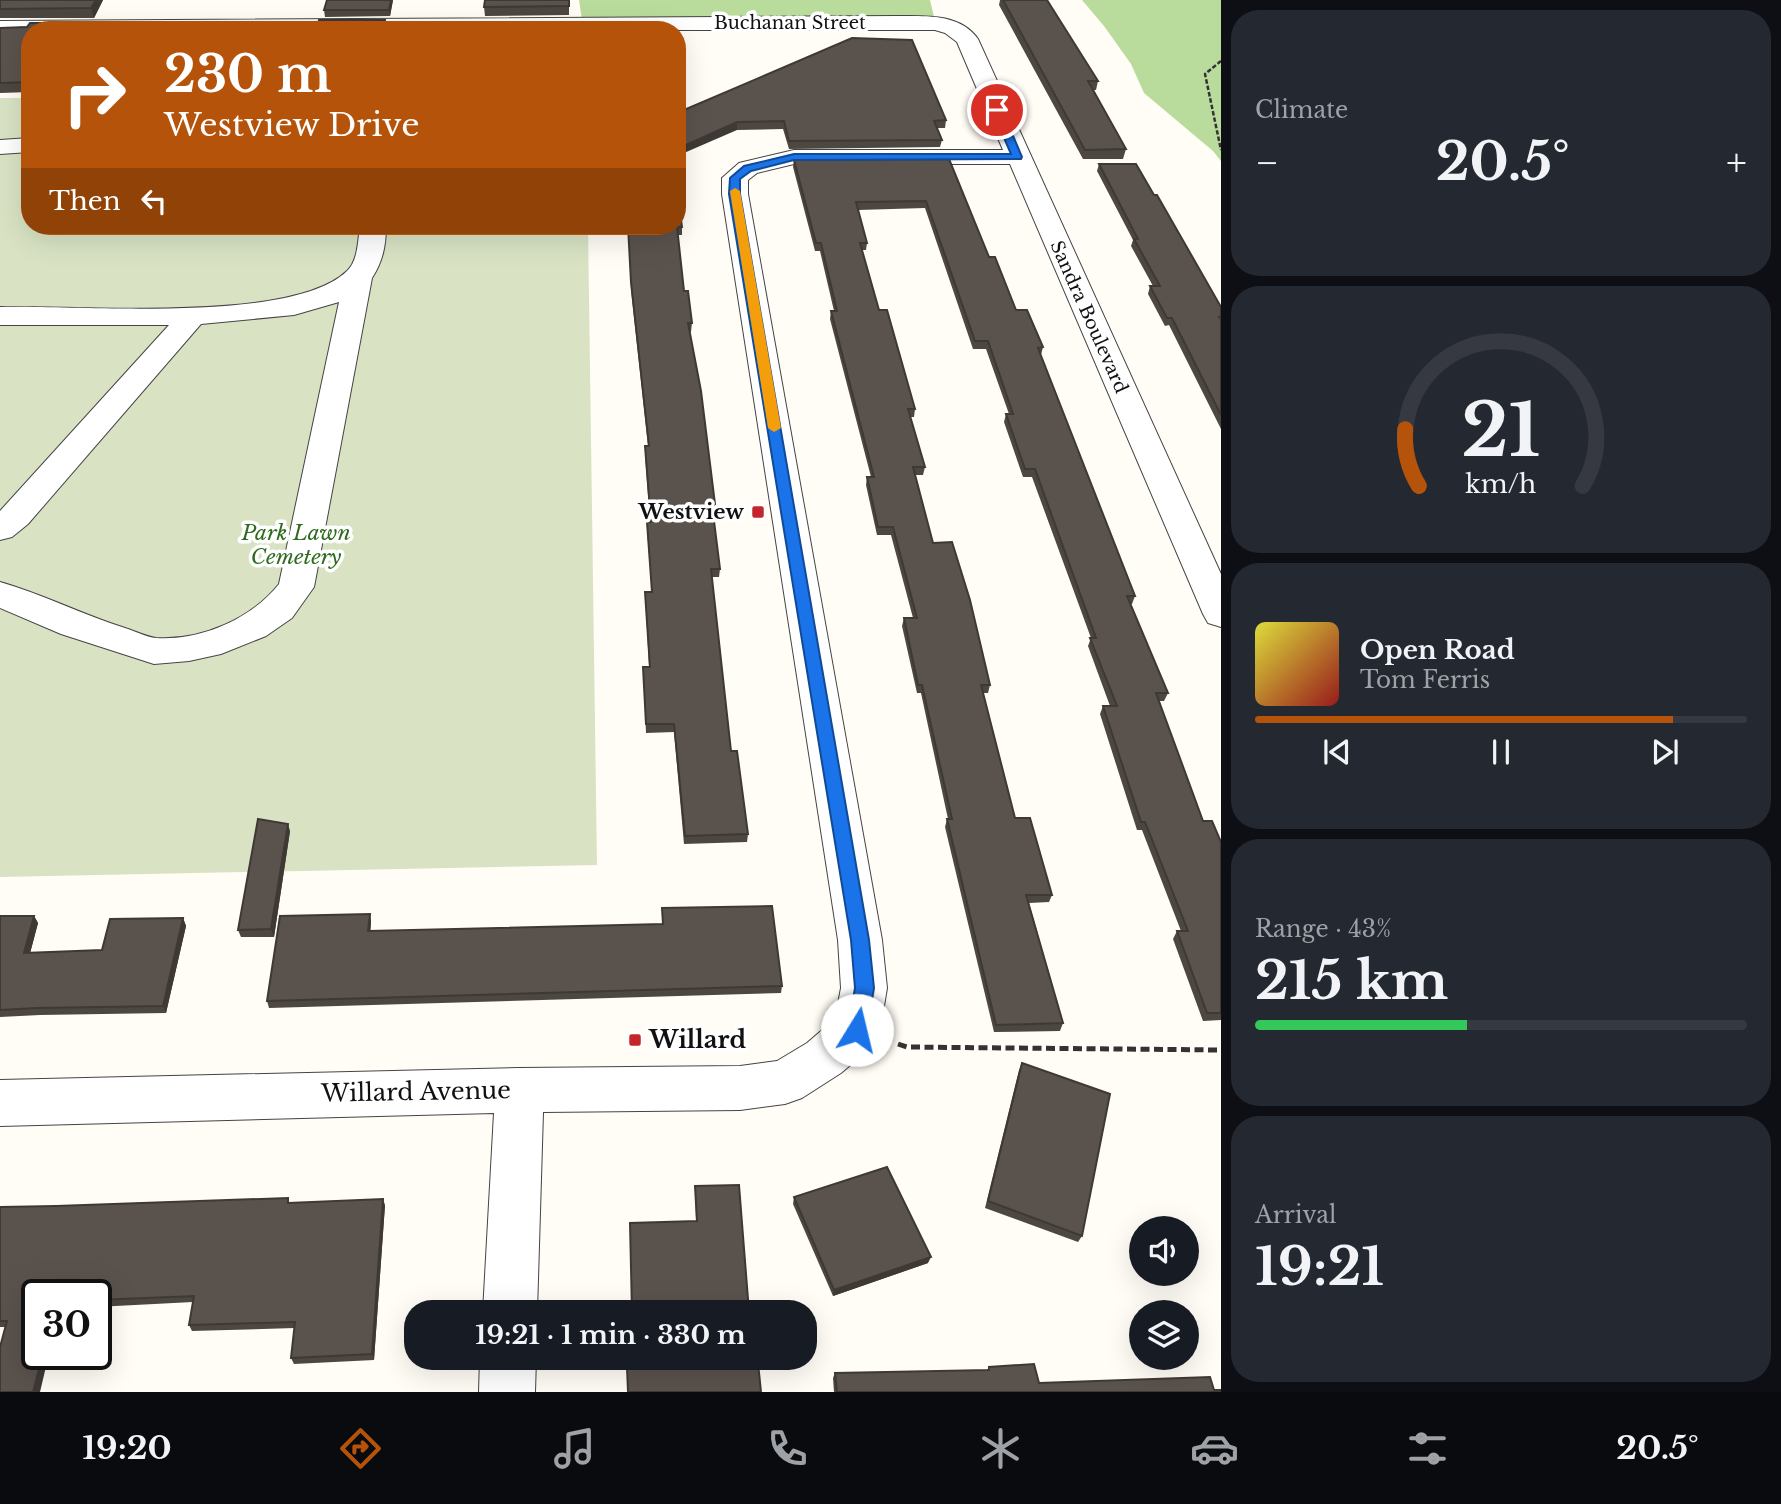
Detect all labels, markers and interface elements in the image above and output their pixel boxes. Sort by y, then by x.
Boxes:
street label: Buchanan Street [714,12,866,34]
text: 230 m [164,44,331,105]
icon: right [49,49,140,140]
pin [967,80,1027,140]
icon: arrive [978,91,1016,129]
text: Climate [1255,96,1348,124]
text: Westview Drive [164,105,420,145]
text: 20.5° [1436,130,1570,194]
text: − [1255,139,1279,186]
text: + [1726,139,1747,186]
icon: left [135,182,173,220]
text: Then [49,185,121,217]
street label: Sandra Boulevard [1045,237,1133,397]
text: 21 [1461,385,1541,476]
text: km/h [1466,468,1536,499]
place label: Westview [637,499,744,525]
marker: Westview [750,504,766,520]
park label: Park Lawn Cemetery [240,520,351,570]
text: Open Road [1360,634,1515,666]
text: Tom Ferris [1360,666,1490,694]
icon: previous [1318,733,1356,771]
icon: pause [1482,733,1520,771]
icon: next [1646,733,1684,771]
text: Range · 43% [1255,915,1391,943]
text: 215 km [1255,949,1448,1013]
position arrow [820,993,894,1067]
place label: Willard [648,1025,746,1054]
marker: Willard [627,1032,643,1048]
street label: Willard Avenue [320,1075,511,1108]
text: Arrival [1255,1201,1336,1229]
map controls [1129,1216,1199,1370]
button: sound [1129,1216,1199,1286]
text: 19:21 [1255,1235,1384,1299]
speed limit sign: 30 [21,1279,112,1370]
button: layers [1129,1300,1199,1370]
text: 19:21 · 1 min · 330 m [475,1319,746,1351]
icon: directions [336,1424,385,1473]
icon: music [550,1424,599,1473]
icon: phone [763,1424,812,1473]
icon: climate [976,1424,1025,1473]
icon: car [1190,1424,1239,1473]
icon: filters [1403,1424,1452,1473]
text: 19:20 [82,1428,172,1468]
text: 20.5° [1616,1428,1699,1468]

